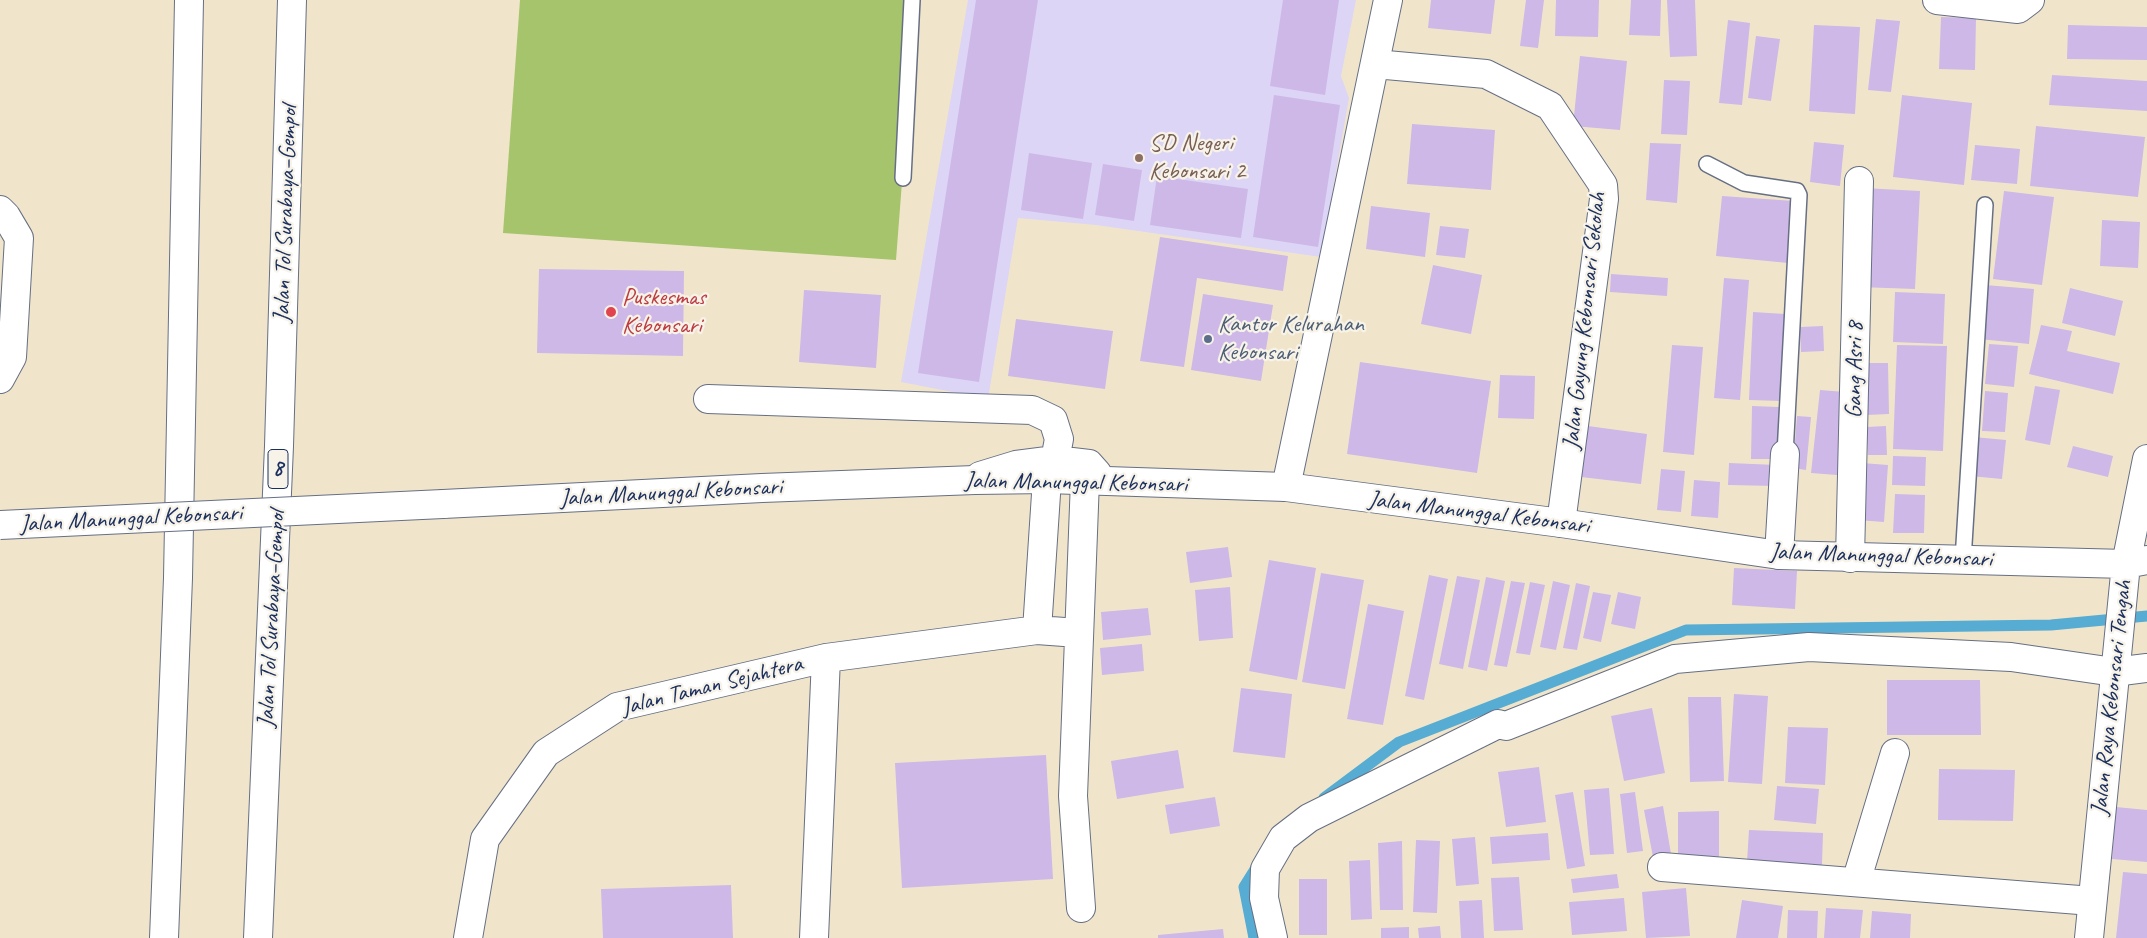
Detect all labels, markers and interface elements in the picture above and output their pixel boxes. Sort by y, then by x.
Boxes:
street label: Jalan Tol Surabaya–Gempol [268,105,304,323]
place label: SD Negeri Kebonsari 2 [1149,130,1245,186]
marker: SD Negeri Kebonsari 2 [1133,152,1145,164]
street label: Jalan Gayung Kebonsari Sekolah [1557,191,1613,451]
place label: Puskesmas Kebonsari [622,284,706,340]
marker: Puskesmas Kebonsari [604,305,618,319]
place label: Kantor Kelurahan Kebonsari [1218,311,1364,367]
street label: Gang Asri 8 [1840,321,1870,419]
marker: Kantor Kelurahan Kebonsari [1202,333,1214,345]
road number: 8 [268,449,288,488]
street label: Jalan Manunggal Kebonsari [964,467,1188,499]
street label: Jalan Manunggal Kebonsari [559,473,783,513]
street label: Jalan Manunggal Kebonsari [1367,485,1591,541]
street label: Jalan Manunggal Kebonsari [19,499,243,539]
street label: Jalan Tol Surabaya–Gempol [252,510,292,728]
street label: Jalan Manunggal Kebonsari [1769,538,1993,574]
street label: Jalan Raya Kebonsari Tengah [2085,579,2139,817]
street label: Jalan Taman Sejahtera [618,650,806,722]

